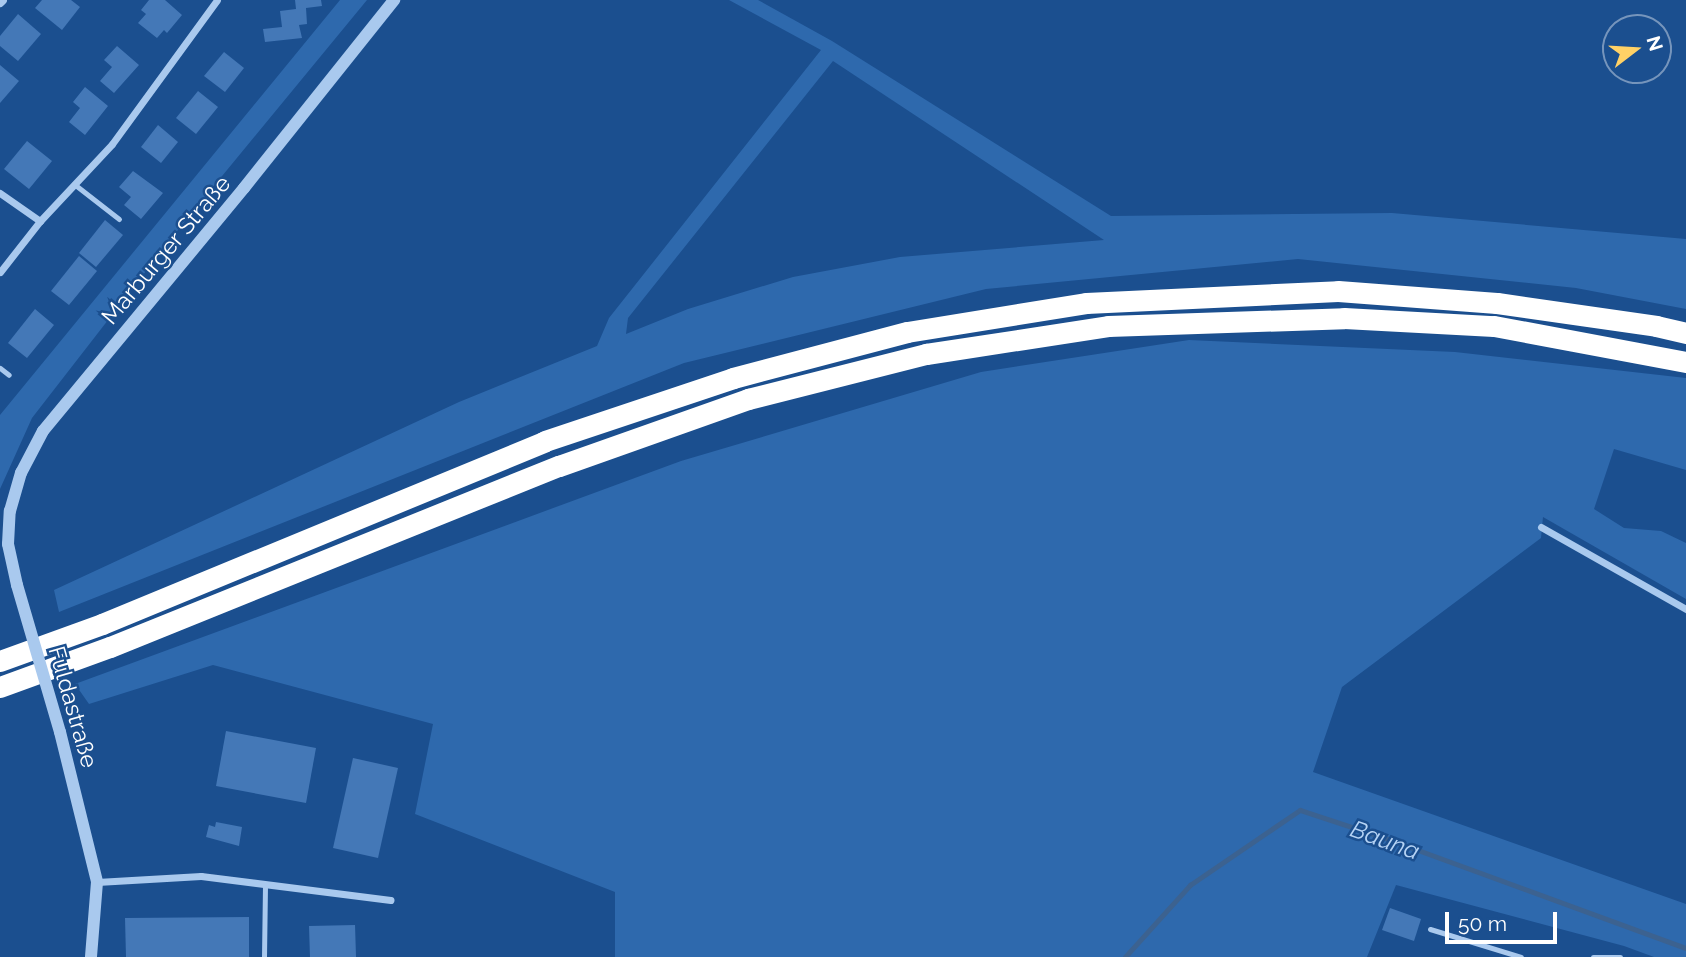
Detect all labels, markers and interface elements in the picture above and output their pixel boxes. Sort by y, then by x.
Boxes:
north arrow [1602,14,1672,84]
text: N [1643,33,1668,54]
street label: Marburger Straße [96,170,236,330]
street label: Fuldastraße [42,643,104,771]
water label: Bauna [1347,814,1423,866]
scale bar [1448,898,1560,942]
text: 50 m [1458,911,1507,936]

